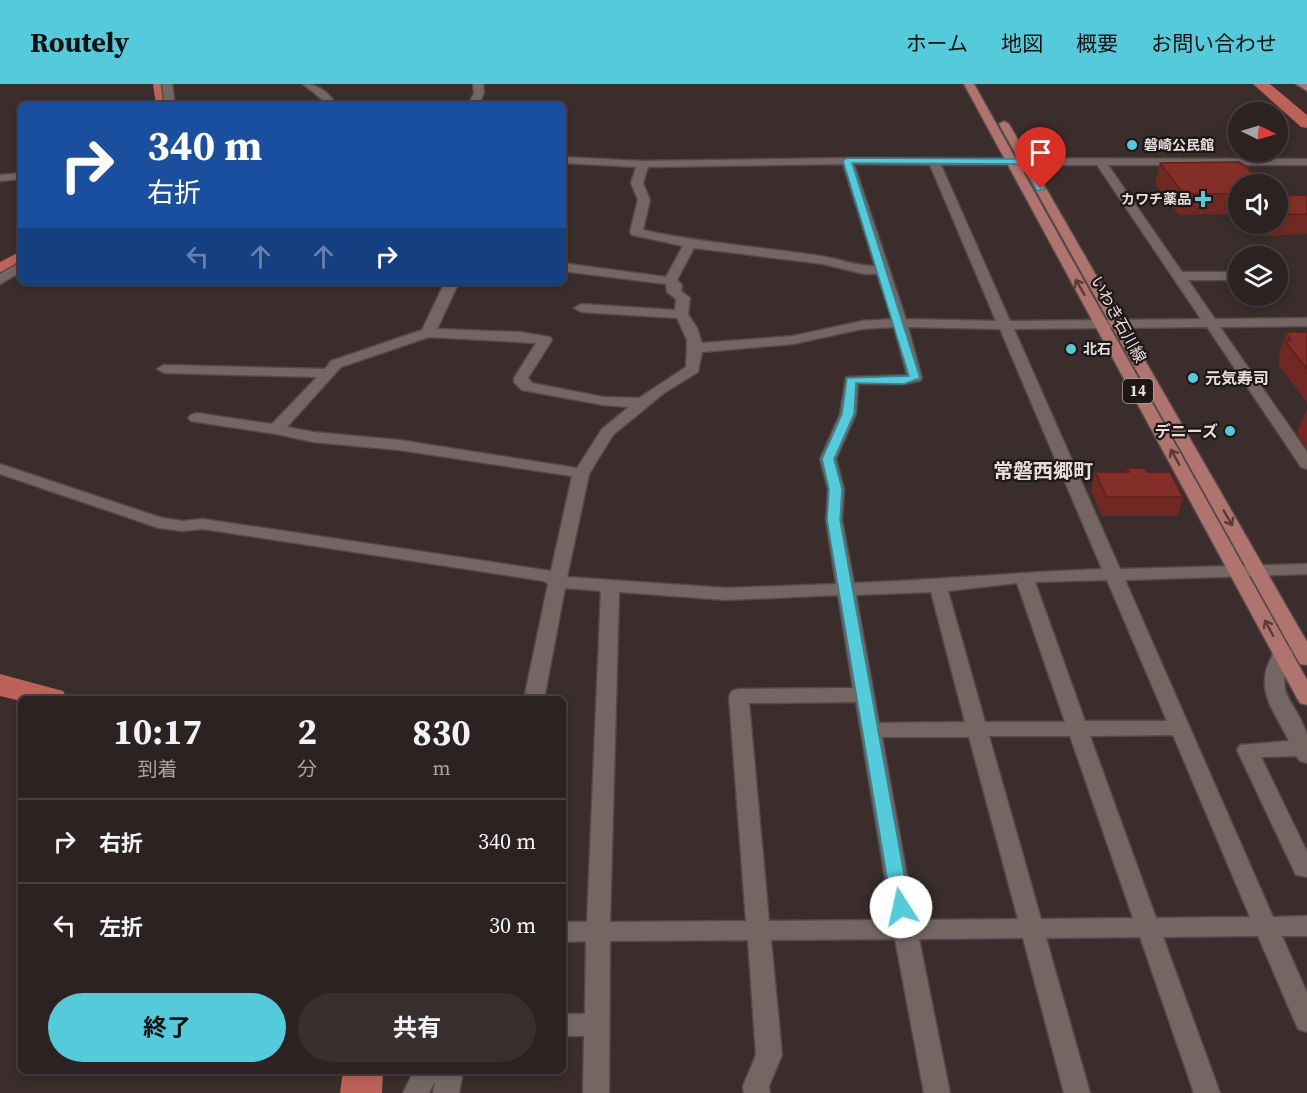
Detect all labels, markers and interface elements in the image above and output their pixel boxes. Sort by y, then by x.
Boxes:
text: Routely [30,23,129,61]
text: ホーム [906,29,968,58]
text: 地図 [1001,29,1043,58]
text: 概要 [1076,29,1118,58]
text: お問い合わせ [1151,29,1277,58]
north arrow [1228,102,1288,162]
map controls [1228,102,1288,306]
text: 340 m [147,116,262,174]
icon: right [48,126,126,204]
pin [1015,127,1066,189]
place label: 磐崎公民館 [1144,135,1214,155]
icon: arrive [1024,136,1057,169]
marker: 磐崎公民館 [1125,138,1139,152]
text: 右折 [147,174,201,211]
button: sound [1228,174,1288,234]
place label: カワチ薬品 [1121,189,1191,209]
marker: カワチ薬品 [1196,192,1210,206]
icon: left [181,240,214,273]
icon: ahead [244,240,277,273]
icon: ahead [307,240,340,273]
icon: right [370,240,403,273]
button: layers [1228,246,1288,306]
street label: いわき石川線 [1086,272,1152,366]
one-way arrow [1074,279,1086,296]
place label: 北石 [1083,339,1111,359]
marker: 北石 [1064,342,1078,356]
place label: 元気寿司 [1205,367,1269,389]
marker: 元気寿司 [1186,371,1200,385]
road number: 14 [1123,379,1153,403]
place label: デニーズ [1155,420,1218,442]
marker: デニーズ [1223,424,1237,438]
one-way arrow [1169,449,1180,467]
district label: 常磐西郷町 [993,457,1093,485]
one-way arrow [1222,509,1234,526]
one-way arrow [1263,620,1275,637]
text: 10:17 [113,707,202,756]
text: 2 [297,707,317,756]
text: 830 [412,708,471,757]
text: m [433,754,451,782]
text: 到着 [138,755,178,783]
text: 分 [297,755,317,783]
icon: right [48,825,81,858]
text: 340 m [478,826,536,856]
text: 右折 [99,828,143,858]
position arrow [869,875,933,939]
icon: left [48,909,81,942]
text: 30 m [489,910,536,940]
text: 左折 [99,912,143,942]
button: 終了 [48,993,286,1062]
button: 共有 [298,993,536,1062]

